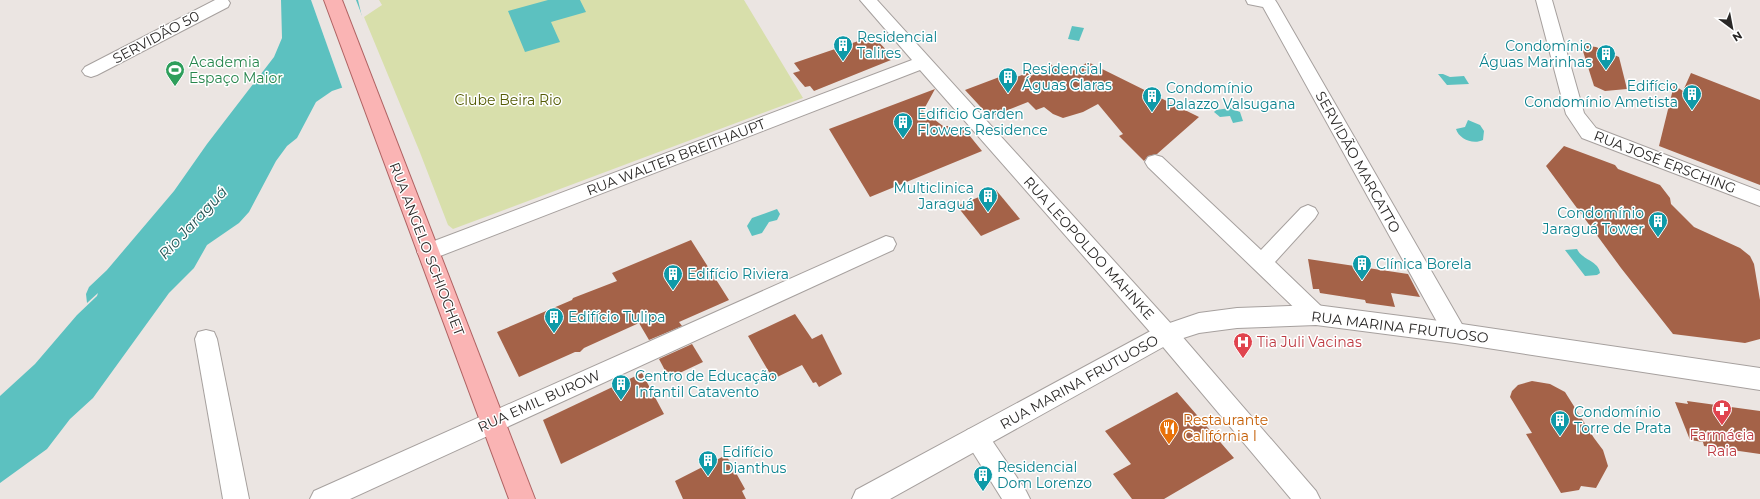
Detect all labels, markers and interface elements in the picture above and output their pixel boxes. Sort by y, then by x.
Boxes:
street label: SERVIDÃO 50 [109,7,203,67]
north arrow [1712,8,1752,48]
place label: Residencial Talires [857,28,937,62]
text: N [1730,28,1745,45]
building icon: Residencial Talires [832,34,854,62]
place label: Condomínio Águas Marinhas [1479,37,1592,71]
building icon: Condomínio Águas Marinhas [1595,43,1617,71]
place label: Academia Espaço Maior [189,53,283,87]
sports icon: Academia Espaço Maior [164,59,186,87]
place label: Residencial Águas Claras [1022,60,1112,94]
building icon: Residencial Águas Claras [997,66,1019,94]
place label: Edifício Condomínio Ametista [1524,77,1678,111]
place label: Condomínio Palazzo Valsugana [1166,79,1296,113]
building icon: Edifício Condomínio Ametista [1681,83,1703,111]
building icon: Condomínio Palazzo Valsugana [1141,85,1163,113]
street label: SERVIDÃO MARCATTO [1312,88,1405,236]
park label: Clube Beira Rio [454,91,562,109]
place label: Edificio Garden Flowers Residence [917,105,1048,139]
building icon: Edificio Garden Flowers Residence [892,111,914,139]
street label: RUA WALTER BREITHAUPT [584,114,768,200]
street label: RUA JOSÉ ERSCHING [1591,127,1739,197]
street label: RUA ANGELO SCHIOCHET [386,160,468,338]
street label: RUA LEOPOLDO MAHNKE [1020,173,1158,323]
place label: Multiclinica Jaraguá [893,179,974,213]
water label: Rio Jaraguá [154,182,231,263]
building icon: Multiclinica Jaraguá [977,185,999,213]
place label: Condomínio Jaraguá Tower [1541,204,1644,238]
building icon: Condomínio Jaraguá Tower [1647,210,1669,238]
building icon: Clínica Borela [1351,253,1373,281]
place label: Clínica Borela [1376,255,1472,273]
building icon: Edifício Riviera [662,263,684,291]
place label: Edifício Riviera [687,265,789,283]
building icon: Edifício Tulipa [543,306,565,334]
street label: RUA MARINA FRUTUOSO [1310,307,1490,347]
place label: Edifício Tulipa [568,308,666,326]
street label: RUA MARINA FRUTUOSO [997,331,1162,433]
hospital icon: Tia Juli Vacinas [1232,331,1254,359]
place label: Tia Juli Vacinas [1257,333,1362,351]
street label: RUA EMIL BUROW [475,366,604,436]
place label: Centro de Educação Infantil Catavento [635,367,777,401]
building icon: Centro de Educação Infantil Catavento [610,373,632,401]
pharmacy icon: Farmácia Raia [1711,398,1733,426]
place label: Condomínio Torre de Prata [1574,403,1671,437]
building icon: Condomínio Torre de Prata [1549,409,1571,437]
place label: Restaurante Califórnia I [1183,411,1268,445]
restaurant icon: Restaurante Califórnia I [1158,417,1180,445]
place label: Farmácia Raia [1689,426,1755,460]
place label: Edifício Dianthus [722,443,787,477]
building icon: Edifício Dianthus [697,449,719,477]
place label: Residencial Dom Lorenzo [997,458,1092,492]
building icon: Residencial Dom Lorenzo [972,464,994,492]

